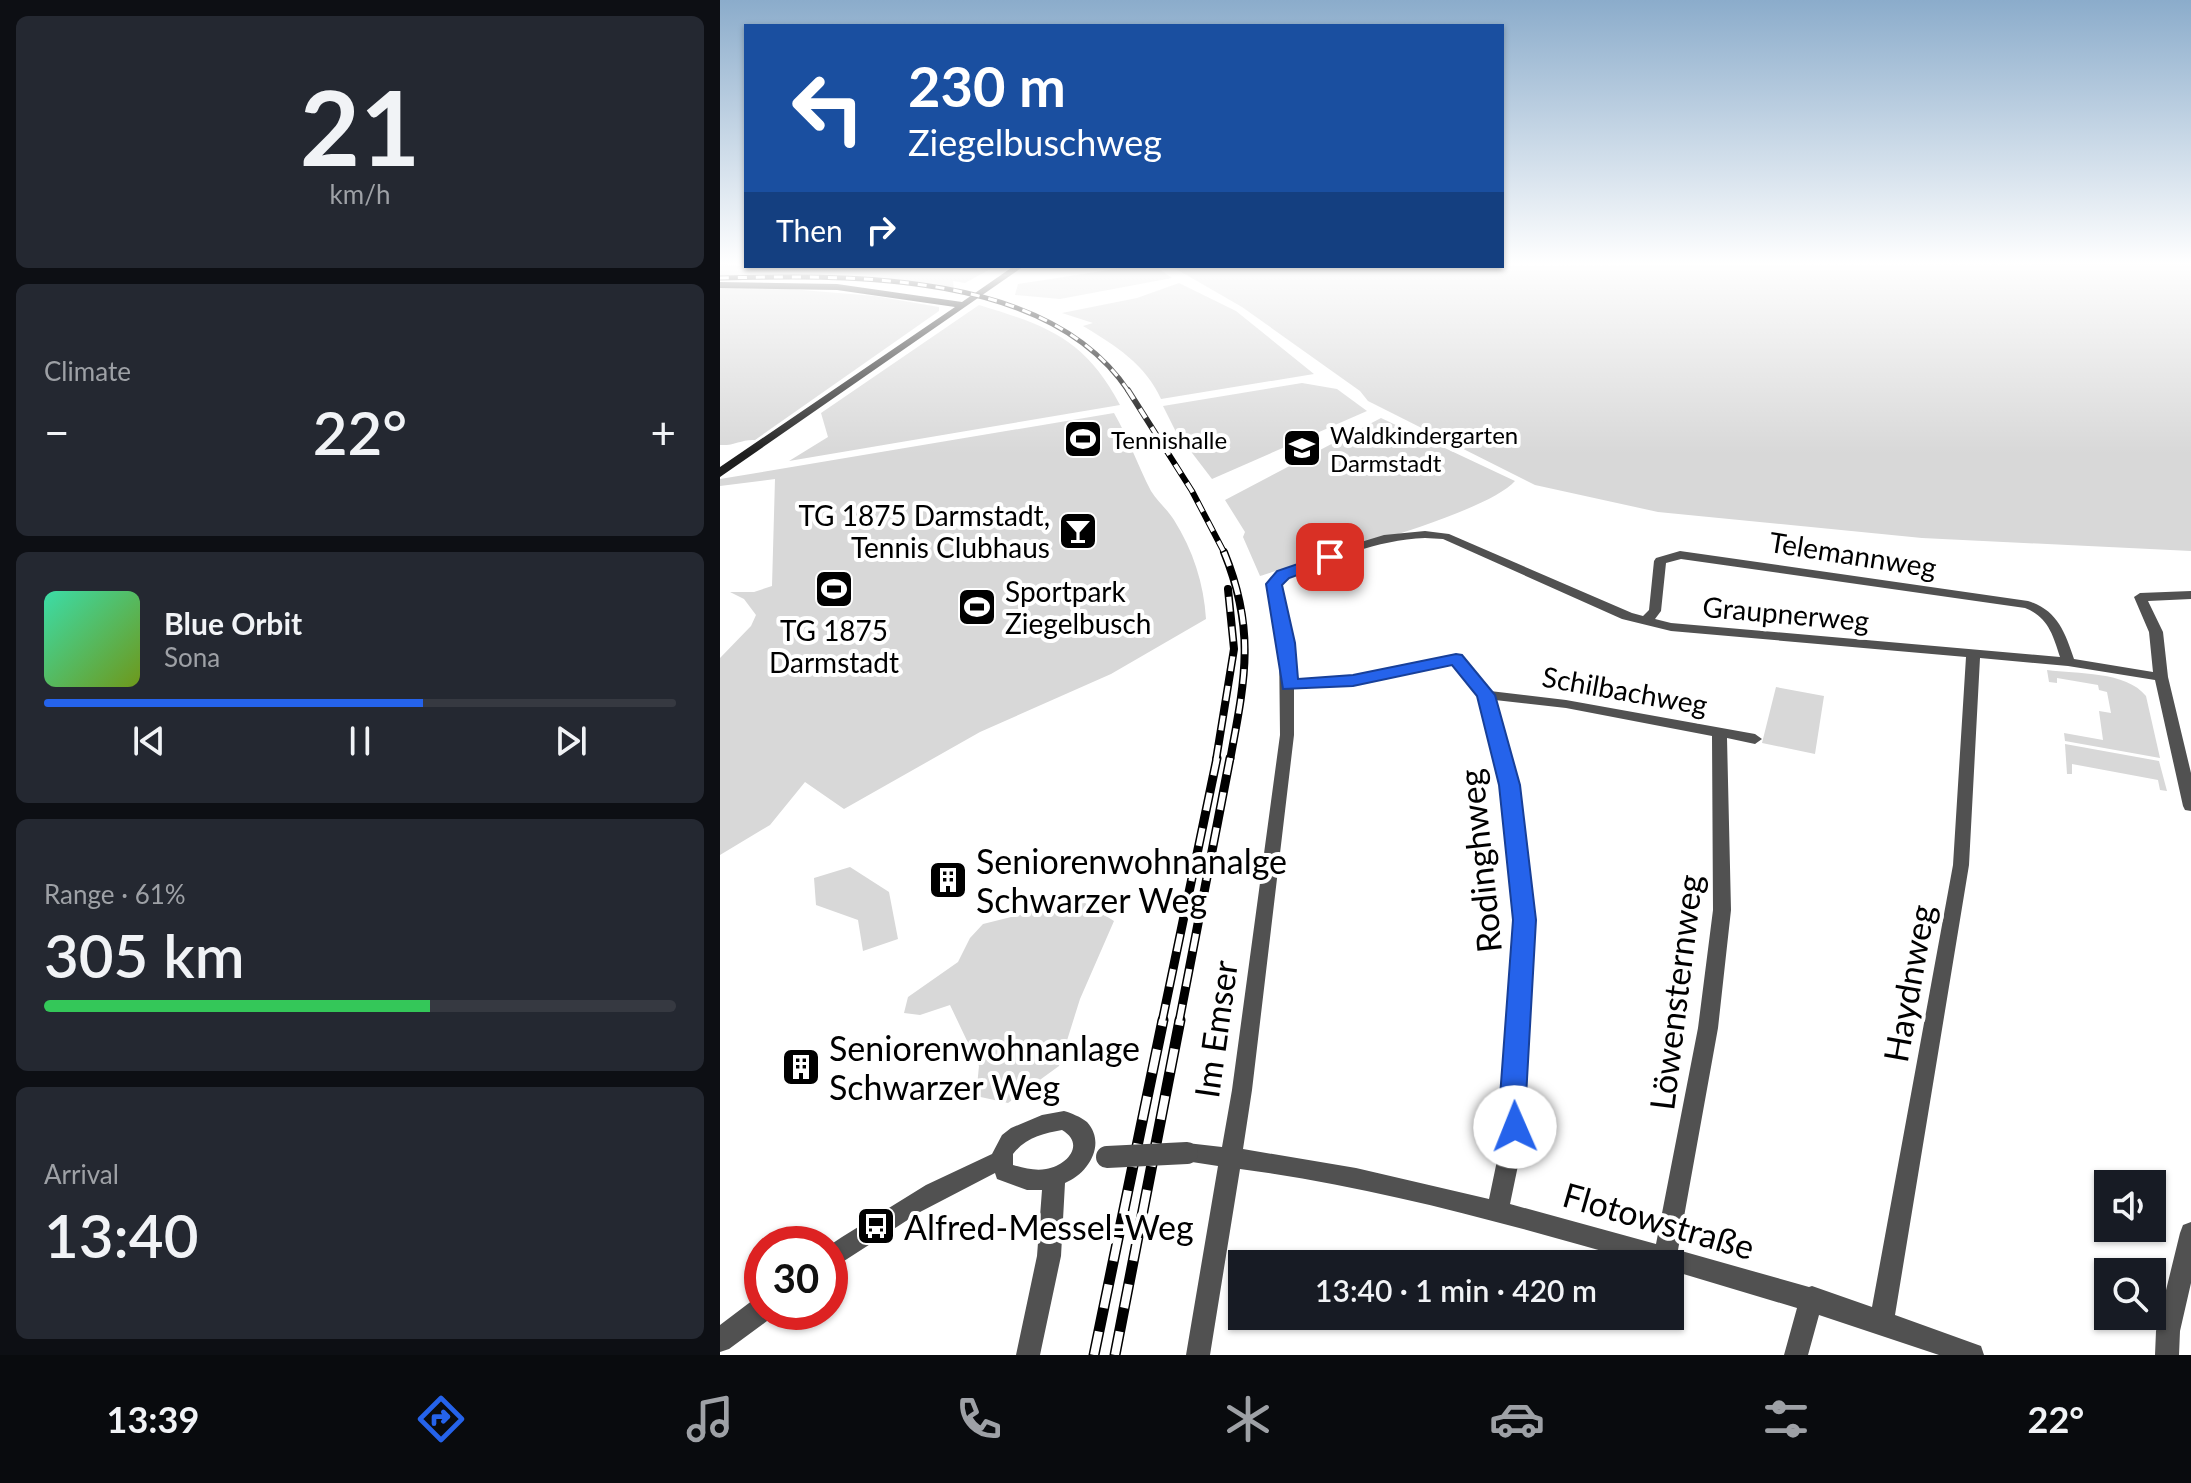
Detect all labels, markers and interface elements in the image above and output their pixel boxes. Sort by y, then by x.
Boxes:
text: 230 m [908,52,1066,119]
icon: left [776,56,880,160]
text: 21 [300,63,420,188]
text: Ziegelbuschweg [908,120,1162,164]
text: km/h [330,178,390,210]
icon: right [859,208,903,252]
text: Then [776,212,843,248]
text: Climate [44,355,131,387]
text: 22° [313,396,407,468]
text: − [44,406,70,458]
text: + [650,406,676,458]
sports icon: Tennishalle [1062,418,1104,460]
place label: Waldkindergarten Darmstadt [1330,420,1518,477]
place label: Tennishalle [1111,425,1227,454]
school or university icon: Waldkindergarten Darmstadt [1281,427,1323,469]
place label: TG 1875 Darmstadt, Tennis Clubhaus [798,498,1050,564]
bar icon: TG 1875 Darmstadt, Tennis Clubhaus [1057,510,1099,552]
pin [1296,523,1364,591]
street label: Telemannweg [1767,524,1939,584]
icon: arrive [1308,535,1352,579]
sports icon: TG 1875 Darmstadt [813,568,855,610]
place label: Sportpark Ziegelbusch [1005,574,1151,640]
sports icon: Sportpark Ziegelbusch [956,586,998,628]
street label: Graupnerweg [1701,589,1871,637]
text: Blue Orbit [164,605,302,641]
place label: TG 1875 Darmstadt [769,613,899,679]
text: Sona [164,641,220,673]
street label: Schilbachweg [1540,659,1710,721]
icon: previous [127,719,171,763]
icon: pause [338,719,382,763]
icon: next [549,719,593,763]
street label: Rodinghweg [1449,767,1509,955]
place label: Seniorenwohnanalge Schwarzer Weg [976,840,1287,920]
building icon: Seniorenwohnanalge Schwarzer Weg [927,859,969,901]
street label: Löwensternweg [1640,872,1710,1112]
text: Range · 61% [44,878,186,910]
street label: Haydnweg [1874,901,1942,1065]
text: 305 km [44,919,245,991]
street label: Im Emser [1185,957,1245,1100]
place label: Seniorenwohnanlage Schwarzer Weg [829,1027,1140,1107]
building icon: Seniorenwohnanlage Schwarzer Weg [780,1046,822,1088]
position arrow [1473,1085,1557,1169]
text: Arrival [44,1158,119,1190]
map controls [2094,1170,2166,1330]
button: sound [2094,1170,2166,1242]
street label: Flotowstraße [1559,1173,1759,1267]
text: 13:40 [44,1199,198,1271]
bus stop icon: Alfred-Messel-Weg [855,1205,897,1247]
place label: Alfred-Messel-Weg [904,1206,1194,1247]
speed limit sign: 30 [744,1226,848,1330]
button: search [2094,1258,2166,1330]
text: 13:40 · 1 min · 420 m [1315,1272,1597,1308]
icon: directions [413,1391,469,1447]
icon: music [682,1391,738,1447]
icon: phone [951,1391,1007,1447]
icon: climate [1220,1391,1276,1447]
icon: car [1489,1391,1545,1447]
icon: filters [1758,1391,1814,1447]
text: 13:39 [107,1397,199,1441]
text: 22° [2028,1397,2084,1441]

